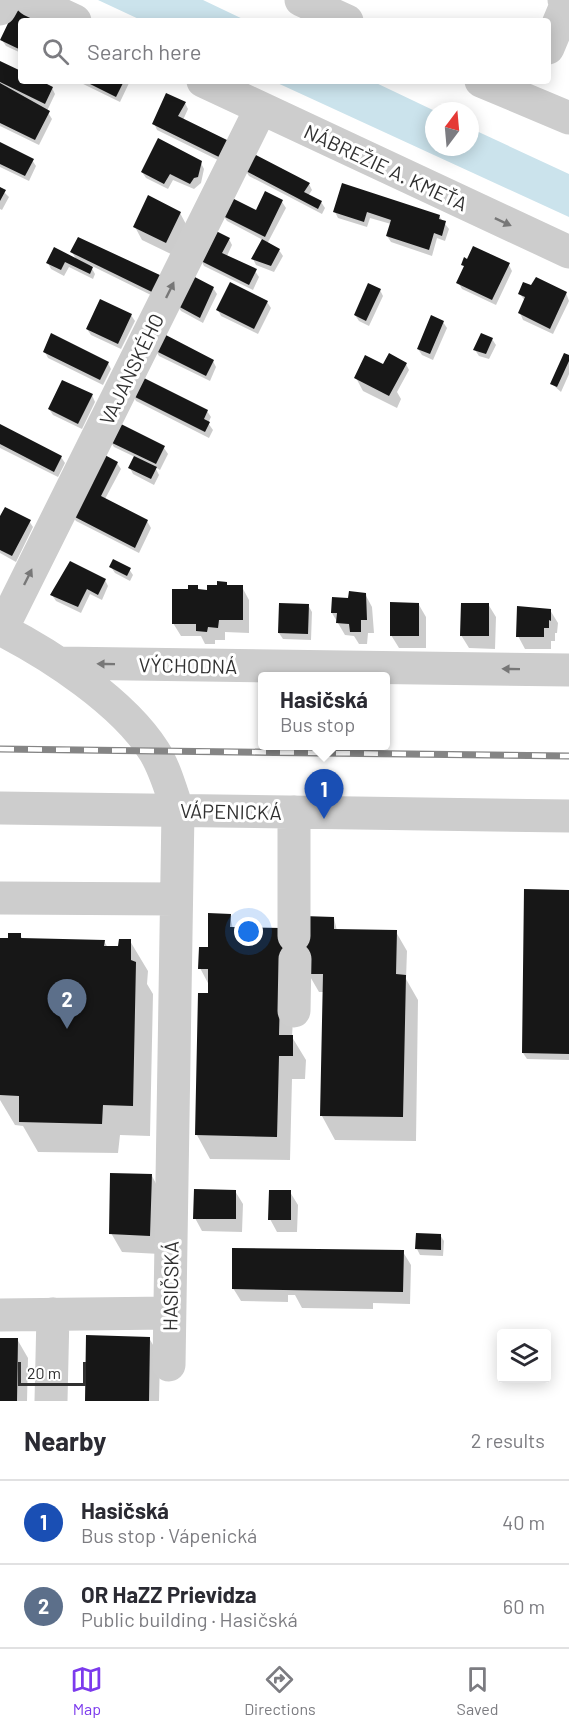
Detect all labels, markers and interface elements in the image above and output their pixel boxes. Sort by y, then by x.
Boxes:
search box [18,18,551,84]
icon: search [39,35,72,68]
text: Search here [87,38,201,64]
north arrow [425,102,479,156]
street label: NÁBREŽIE A. KMEŤA [300,119,472,215]
one-way arrow [494,217,511,226]
one-way arrow [166,281,175,298]
street label: VAJANSKÉHO [94,309,168,429]
one-way arrow [22,568,32,586]
street label: VÝCHODNÁ [138,652,238,678]
one-way arrow [96,659,115,669]
one-way arrow [501,664,520,674]
popup [258,672,390,750]
text: Hasičská [280,686,368,712]
text: Bus stop [280,712,355,736]
pin: 1 [304,770,344,819]
street label: VÁPENICKÁ [180,798,282,824]
your location [234,917,263,946]
pin: 2 [48,980,86,1029]
street label: HASIČSKÁ [157,1241,183,1331]
map controls [497,1329,551,1383]
button: layers [497,1329,551,1383]
scale bar [18,1359,86,1386]
text: 20 m [27,1363,61,1382]
text: Nearby [24,1425,106,1456]
text: 2 results [471,1428,545,1452]
text: Hasičská [81,1497,169,1523]
text: 1 [40,1510,47,1534]
text: 40 m [502,1510,545,1534]
text: Bus stop · Vápenická [81,1523,257,1547]
text: OR HaZZ Prievidza [81,1581,257,1607]
text: 2 [38,1594,49,1618]
text: 60 m [503,1594,545,1618]
text: Public building · Hasičská [81,1607,298,1631]
tab: Map [70,1663,103,1718]
tab: Directions [244,1663,316,1718]
tab: Saved [457,1663,499,1718]

